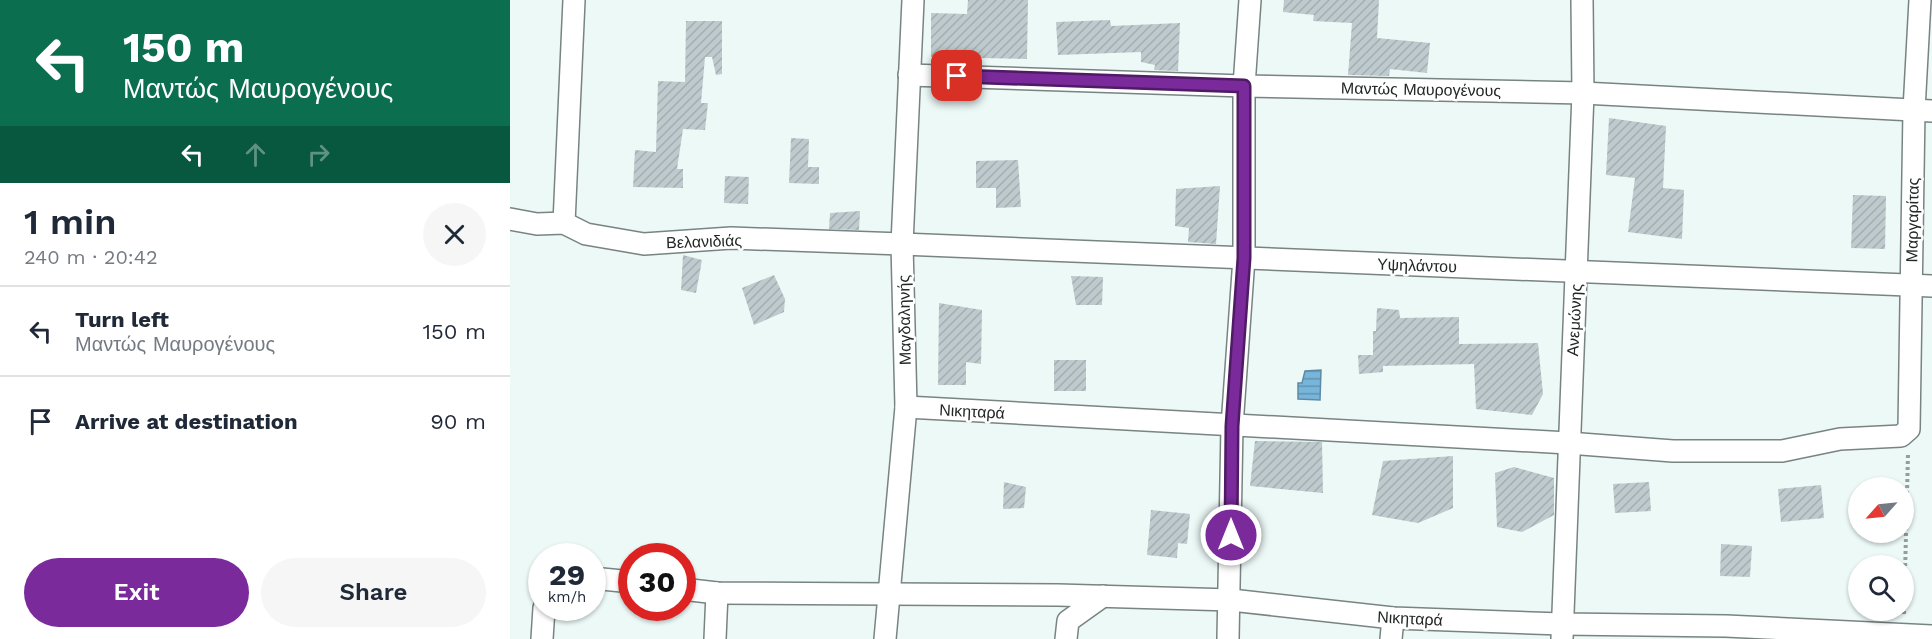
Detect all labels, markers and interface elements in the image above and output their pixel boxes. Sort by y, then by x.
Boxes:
text: 150 m [123,23,244,72]
icon: left [24,24,102,102]
pin [931,50,982,101]
icon: arrive [940,59,973,92]
text: Μαντώς Μαυρογένους [123,73,393,105]
street label: Μαντώς Μαυρογένους [1341,79,1502,100]
icon: left [176,138,209,171]
icon: ahead [239,138,272,171]
icon: right [302,138,335,171]
street label: Μαργαρίτας [1902,177,1923,262]
text: 1 min [24,201,116,243]
button: close [423,203,486,266]
street label: Βελανιδιάς [666,231,743,252]
text: 240 m · 20:42 [24,245,158,269]
street label: Υψηλάντου [1377,255,1457,276]
street label: Μαγδαληνής [894,274,915,365]
street label: Ανεμώνης [1563,283,1586,357]
text: Turn left [75,307,169,332]
icon: left [24,315,57,348]
text: 150 m [422,319,486,344]
text: Μαντώς Μαυρογένους [75,332,275,356]
street label: Νικηταρά [939,400,1005,423]
icon: arrive [24,405,57,438]
text: Arrive at destination [75,409,298,434]
text: 90 m [430,409,486,434]
north arrow [1848,477,1914,543]
map controls [1848,477,1914,621]
position arrow [1199,503,1263,567]
speed limit sign: 30 [618,543,696,621]
button: search [1848,555,1914,621]
text: 29 [549,557,585,592]
button: Exit [24,558,249,627]
button: Share [261,558,486,627]
text: km/h [548,588,586,606]
street label: Νικηταρά [1377,607,1443,630]

